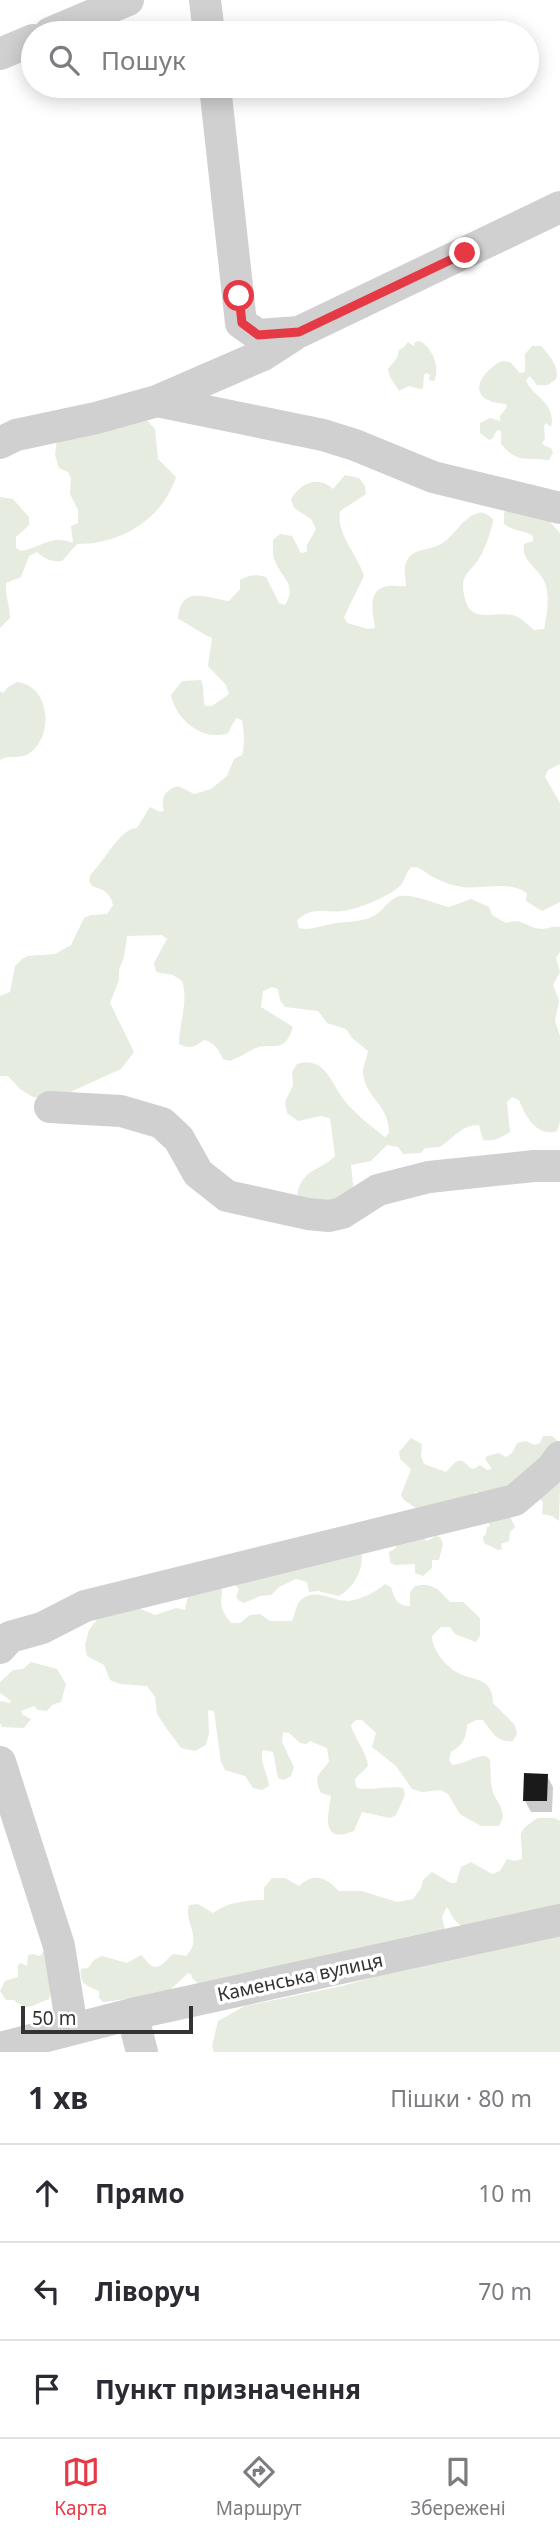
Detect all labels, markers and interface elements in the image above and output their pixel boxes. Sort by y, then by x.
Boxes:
search box [21,21,539,98]
icon: search [45,41,83,79]
text: Пошук [101,42,186,78]
route end [449,237,480,268]
route start [223,280,254,311]
street label: Каменська вулиця [215,1947,385,2007]
scale bar [21,2003,192,2035]
text: 50 m [32,2005,76,2031]
text: 1 хв [28,2077,88,2118]
text: Пішки · 80 m [390,2082,532,2114]
icon: ahead [28,2174,66,2212]
text: Прямо [95,2175,185,2211]
text: 10 m [478,2177,532,2209]
icon: left [28,2272,66,2310]
text: Ліворуч [95,2273,201,2309]
text: 70 m [478,2275,532,2307]
icon: arrive [28,2370,66,2408]
text: Пункт призначення [95,2371,361,2407]
tab: Карта [54,2453,107,2521]
tab: Маршрут [216,2453,302,2521]
tab: Збережені [410,2453,506,2521]

